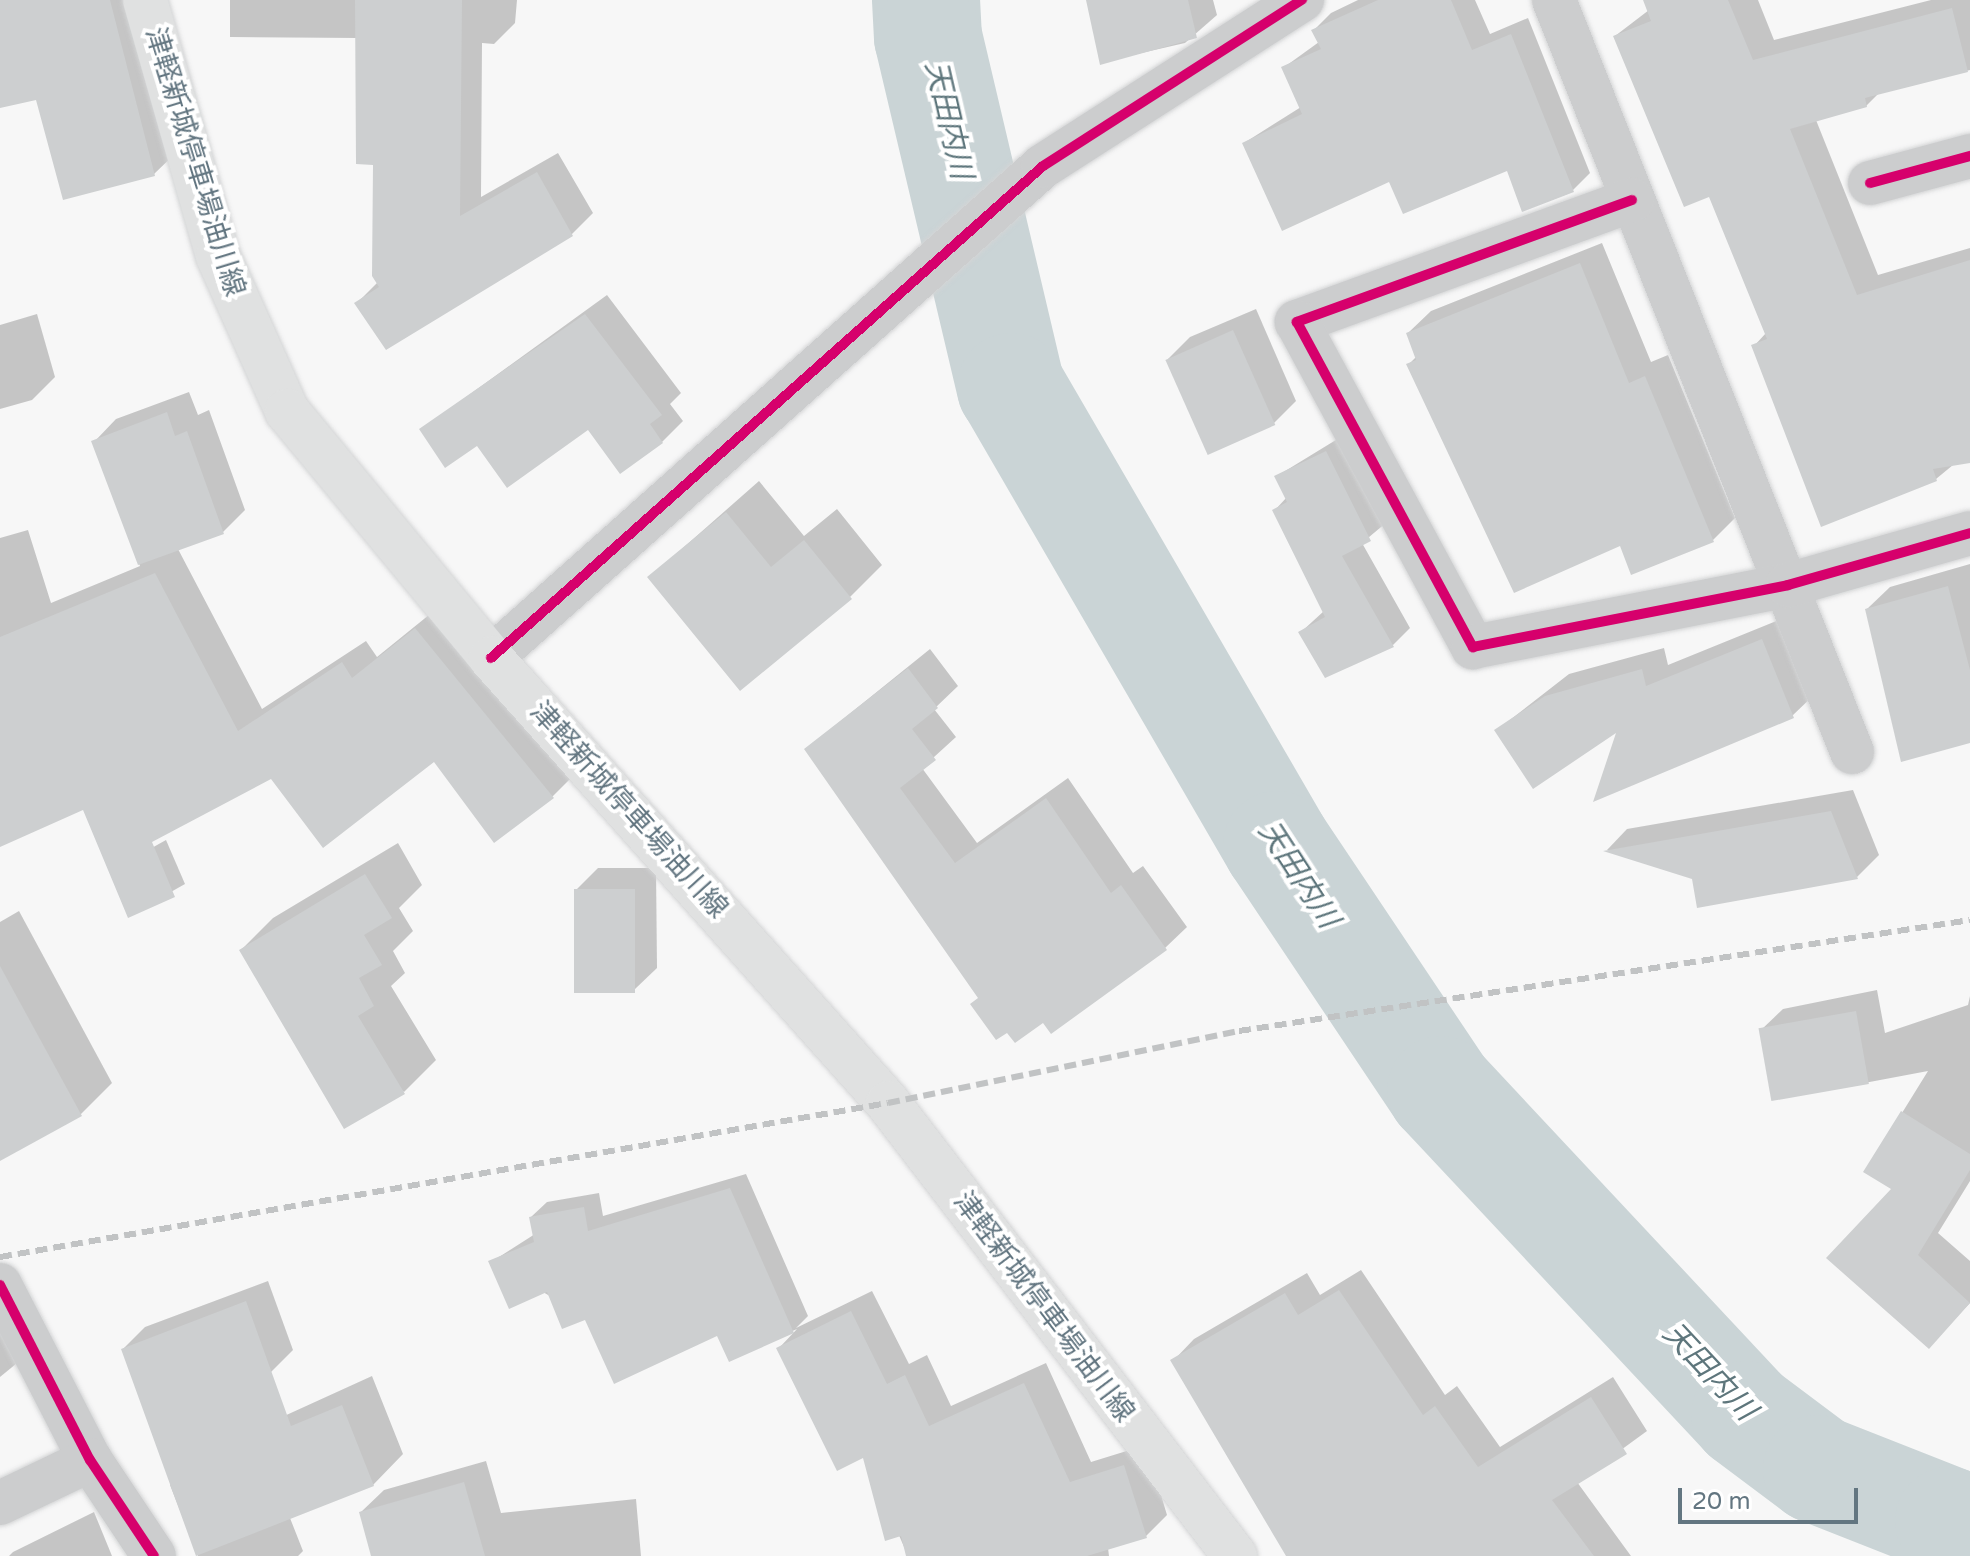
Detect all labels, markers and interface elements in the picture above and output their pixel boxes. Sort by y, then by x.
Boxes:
street label: 津軽新城停車場油川線 [138,23,252,301]
water label: 天田内川 [917,57,979,183]
street label: 津軽新城停車場油川線 [523,695,735,925]
water label: 天田内川 [1250,815,1346,935]
street label: 津軽新城停車場油川線 [946,1185,1142,1429]
water label: 天田内川 [1655,1316,1763,1428]
scale bar [1682,1472,1862,1522]
text: 20 m [1692,1487,1750,1516]

